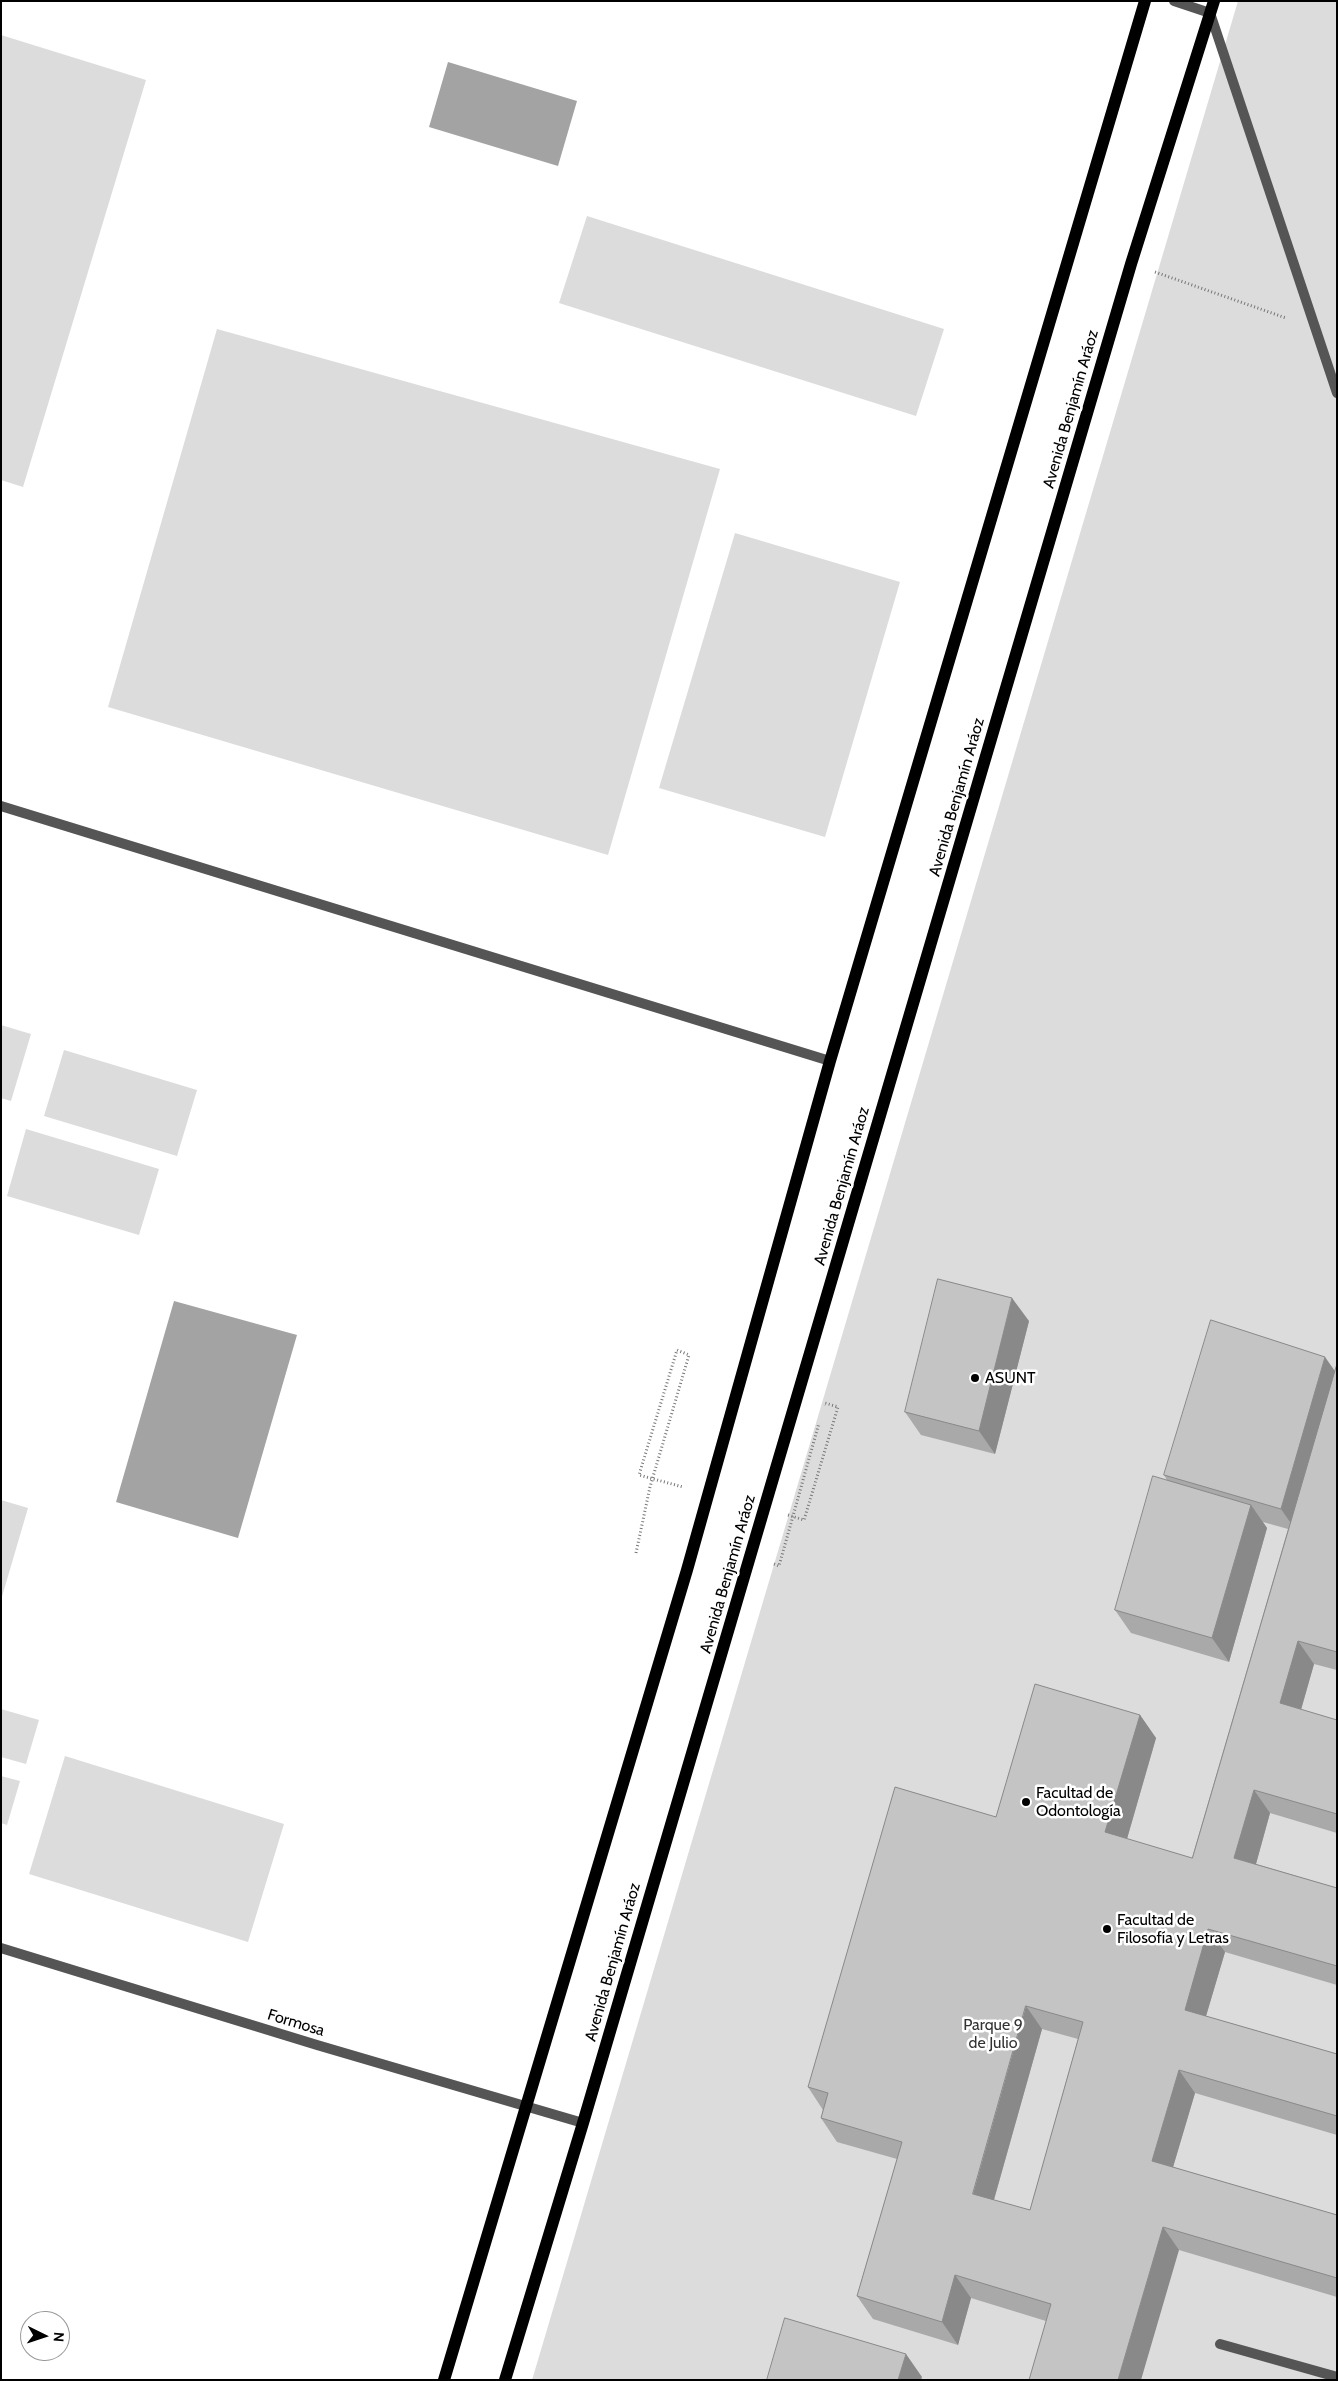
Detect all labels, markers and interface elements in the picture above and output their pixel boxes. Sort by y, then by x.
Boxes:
street label: Avenida Benjamín Aráoz [1039,327,1103,491]
street label: Avenida Benjamín Aráoz [925,715,989,879]
street label: Avenida Benjamín Aráoz [810,1104,874,1268]
place label: ASUNT [985,1368,1036,1388]
marker: ASUNT [969,1372,981,1384]
street label: Avenida Benjamín Aráoz [696,1492,760,1656]
place label: Facultad de Odontología [1036,1783,1121,1821]
marker: Facultad de Odontología [1020,1796,1032,1808]
street label: Avenida Benjamín Aráoz [581,1880,645,2044]
place label: Facultad de Filosofía y Letras [1117,1910,1229,1948]
marker: Facultad de Filosofía y Letras [1101,1923,1113,1935]
street label: Formosa [265,2005,327,2041]
park label: Parque 9 de Julio [963,2015,1023,2053]
north arrow [20,2311,70,2361]
text: N [50,2331,68,2343]

